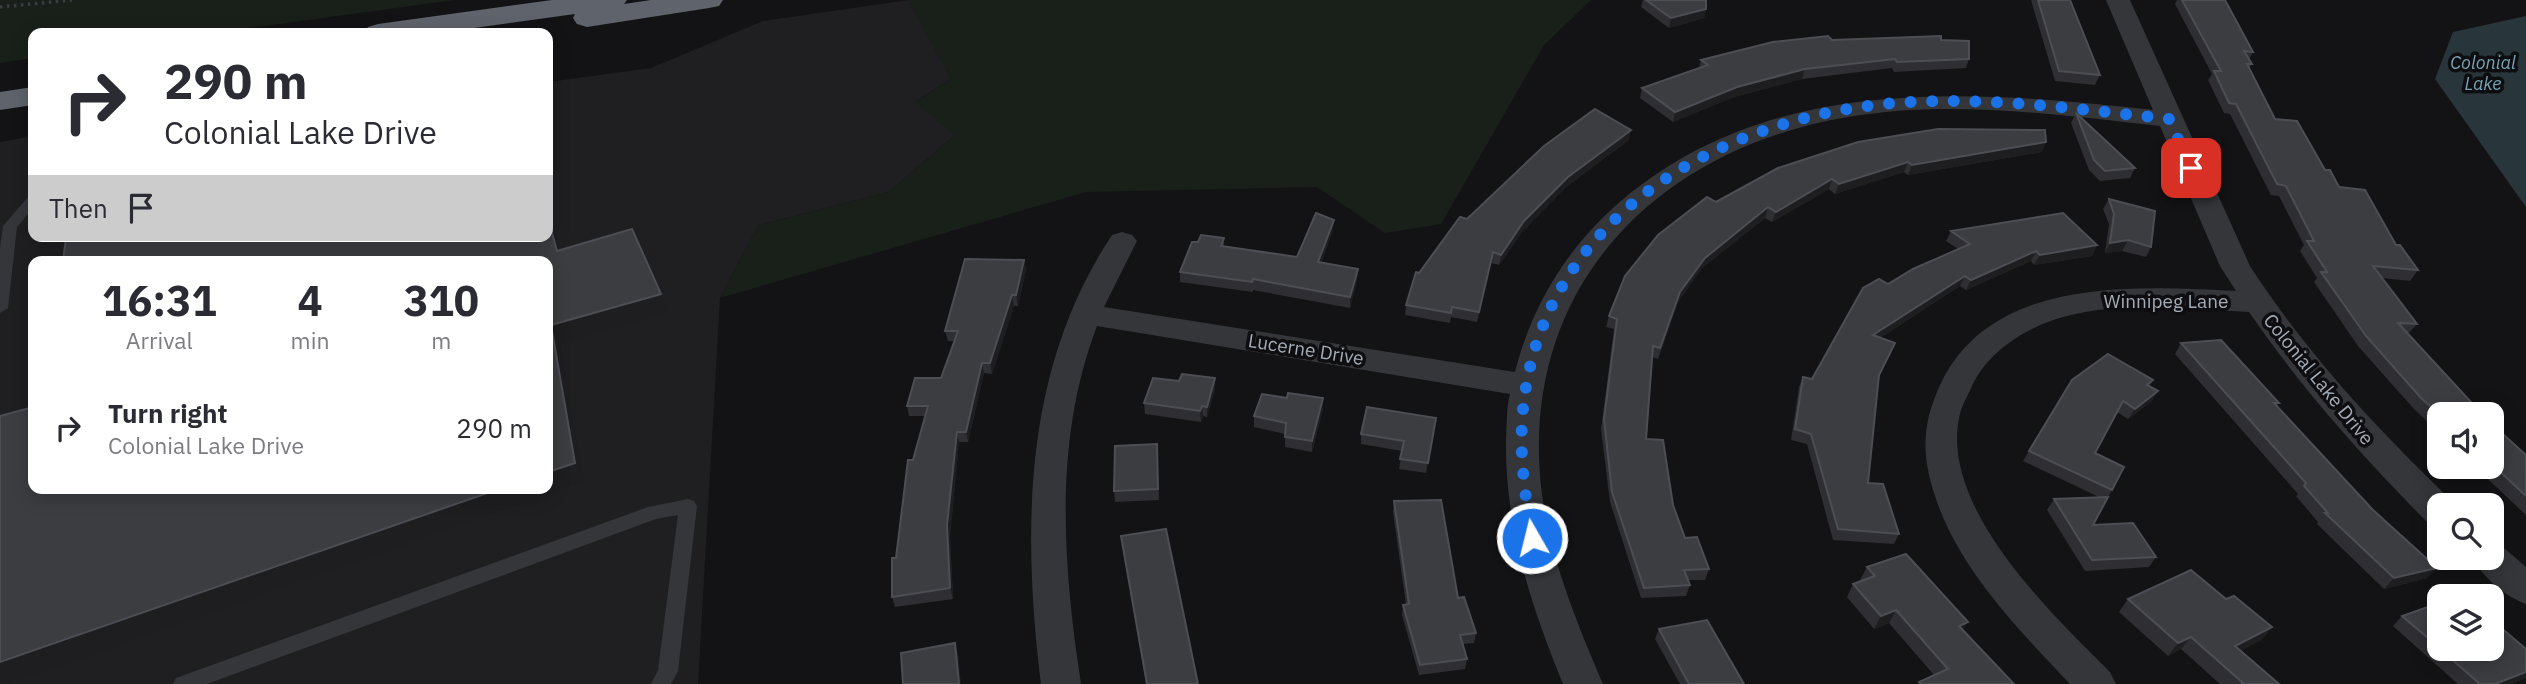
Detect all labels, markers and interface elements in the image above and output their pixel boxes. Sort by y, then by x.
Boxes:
text: 290 m [164,49,308,112]
water label: Colonial Lake [2450,51,2516,95]
icon: right [49,56,140,147]
text: Colonial Lake Drive [164,111,437,153]
pin [2161,138,2221,198]
icon: arrive [2172,149,2210,187]
icon: arrive [122,189,160,227]
text: Then [49,191,108,225]
text: 16:31 [102,273,217,328]
text: 4 [297,273,323,328]
text: 310 [403,273,479,328]
street label: Winnipeg Lane [2104,289,2228,313]
street label: Colonial Lake Drive [2259,309,2379,449]
text: Arrival [126,325,193,355]
text: min [291,325,329,355]
text: m [431,325,451,355]
street label: Lucerne Drive [1246,328,1366,370]
text: Turn right [108,396,227,430]
map controls [2427,402,2504,661]
button: sound [2427,402,2504,479]
icon: right [49,409,87,447]
text: 290 m [456,411,532,445]
text: Colonial Lake Drive [108,430,304,460]
button: search [2427,493,2504,570]
position arrow [1495,501,1569,575]
button: layers [2427,584,2504,661]

